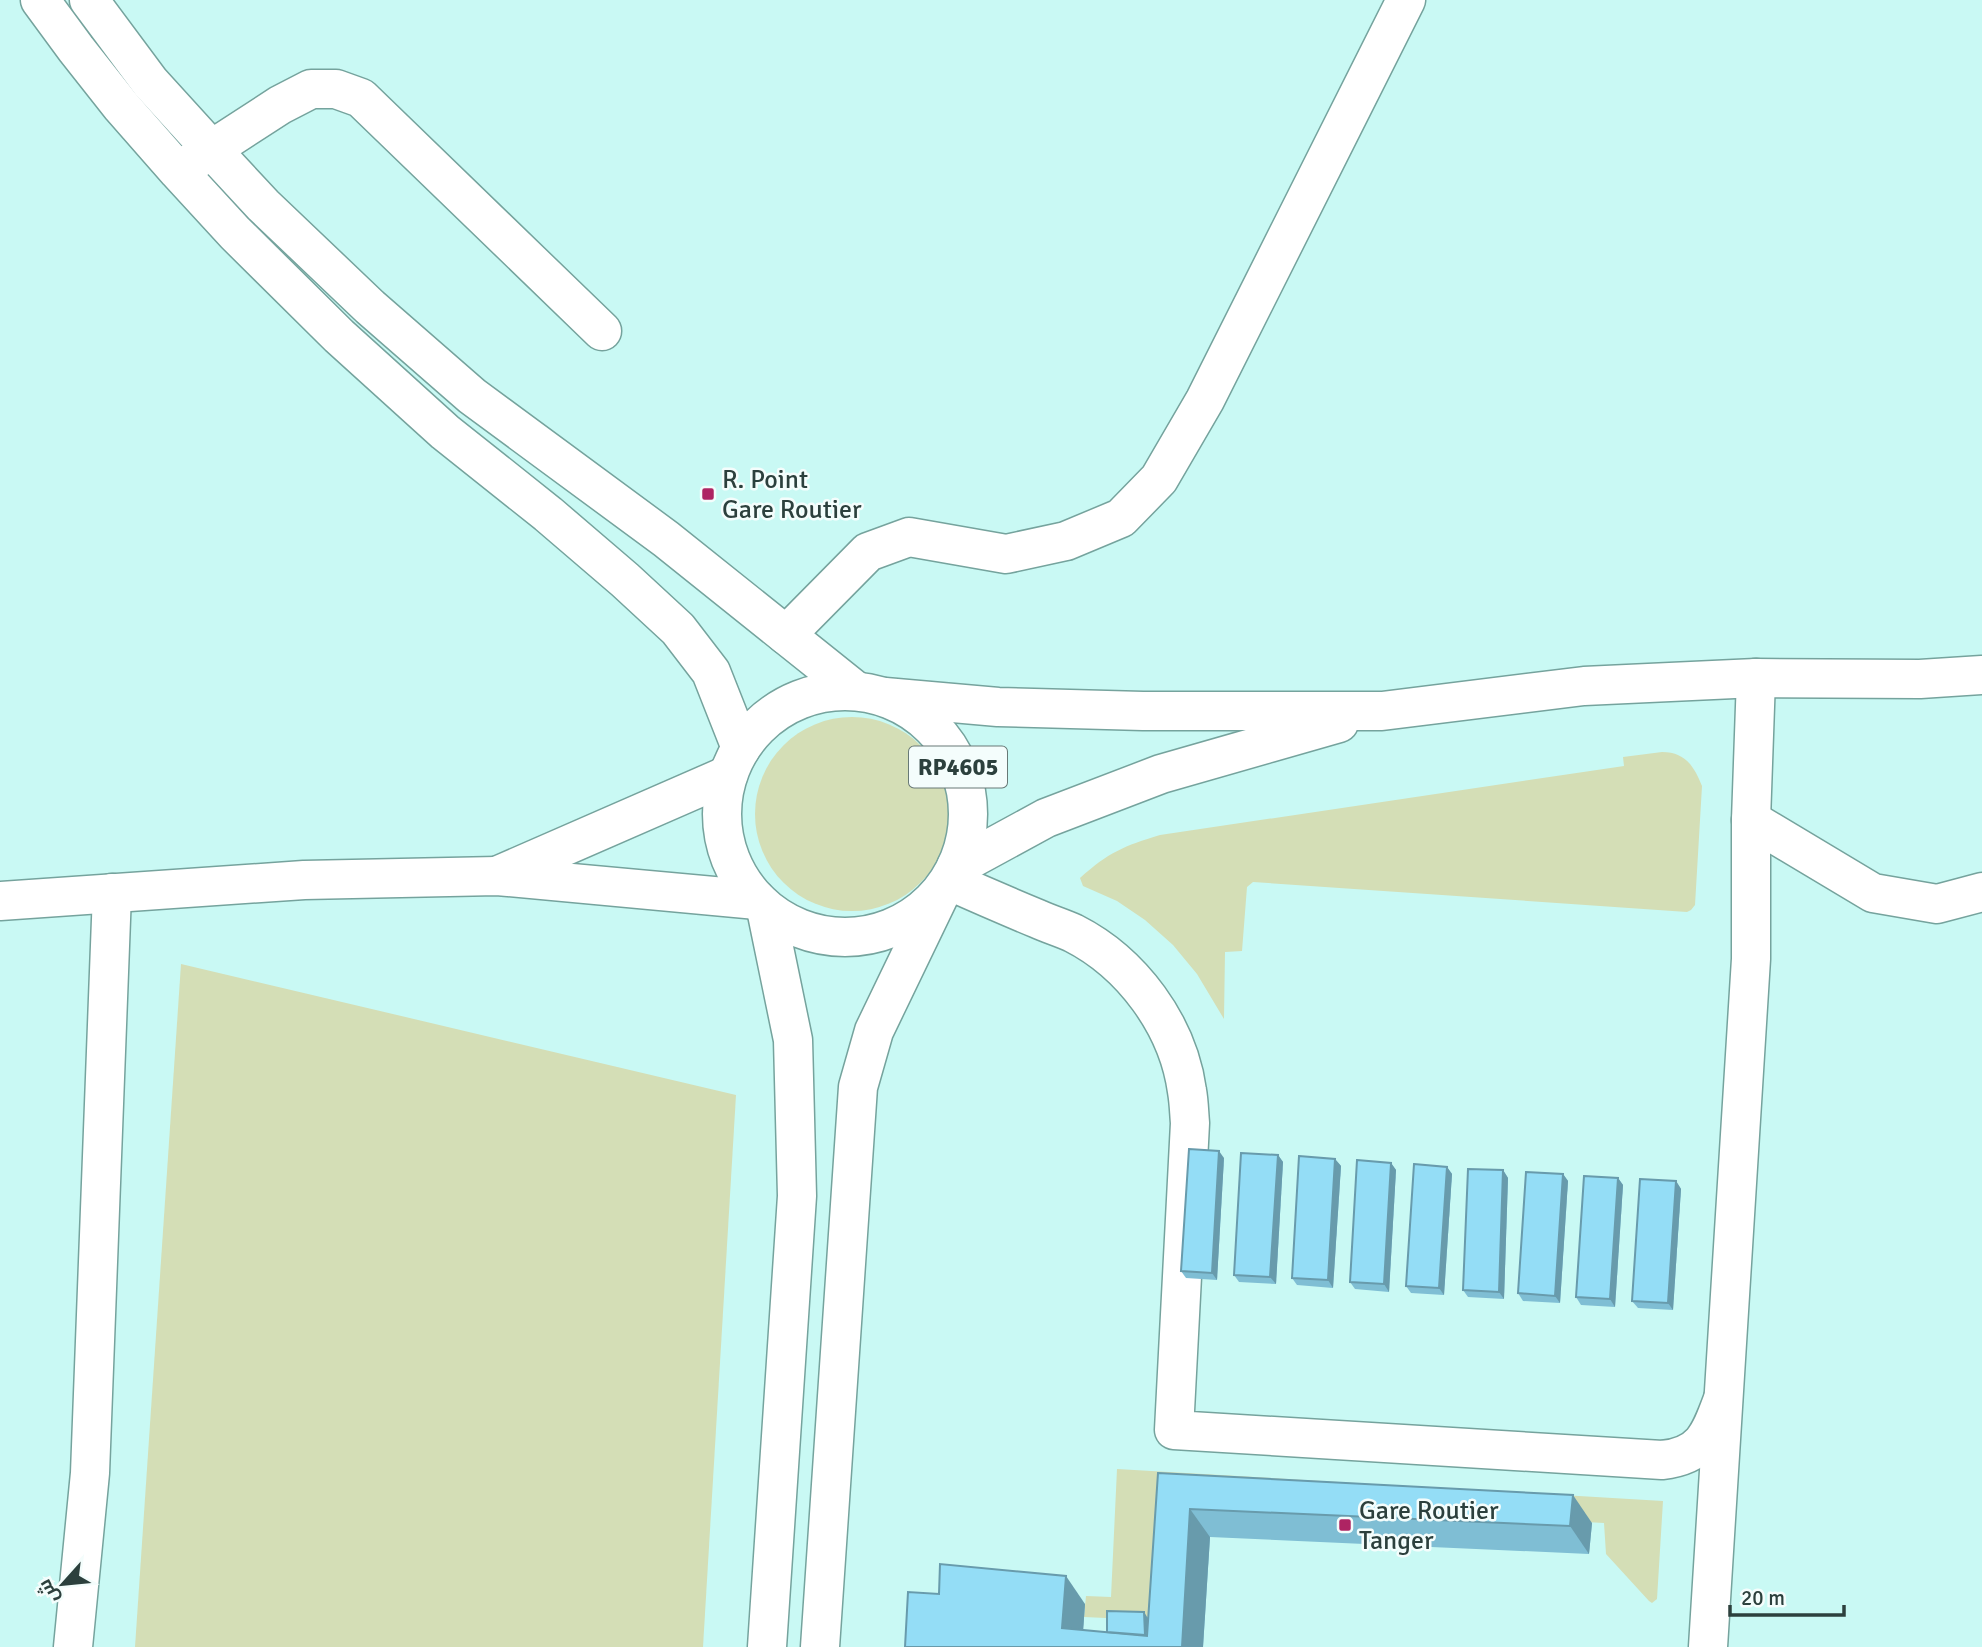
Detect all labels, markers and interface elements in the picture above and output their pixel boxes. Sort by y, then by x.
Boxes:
place label: R. Point Gare Routier [722,464,862,526]
marker: R. Point Gare Routier [700,486,716,502]
road number: RP4605 [909,746,1007,788]
place label: Gare Routier Tanger [1359,1495,1499,1557]
marker: Gare Routier Tanger [1337,1517,1353,1533]
north arrow [28,1549,98,1619]
scale bar [1730,1574,1844,1618]
text: ش [33,1575,65,1608]
text: 20 m [1741,1585,1785,1611]

